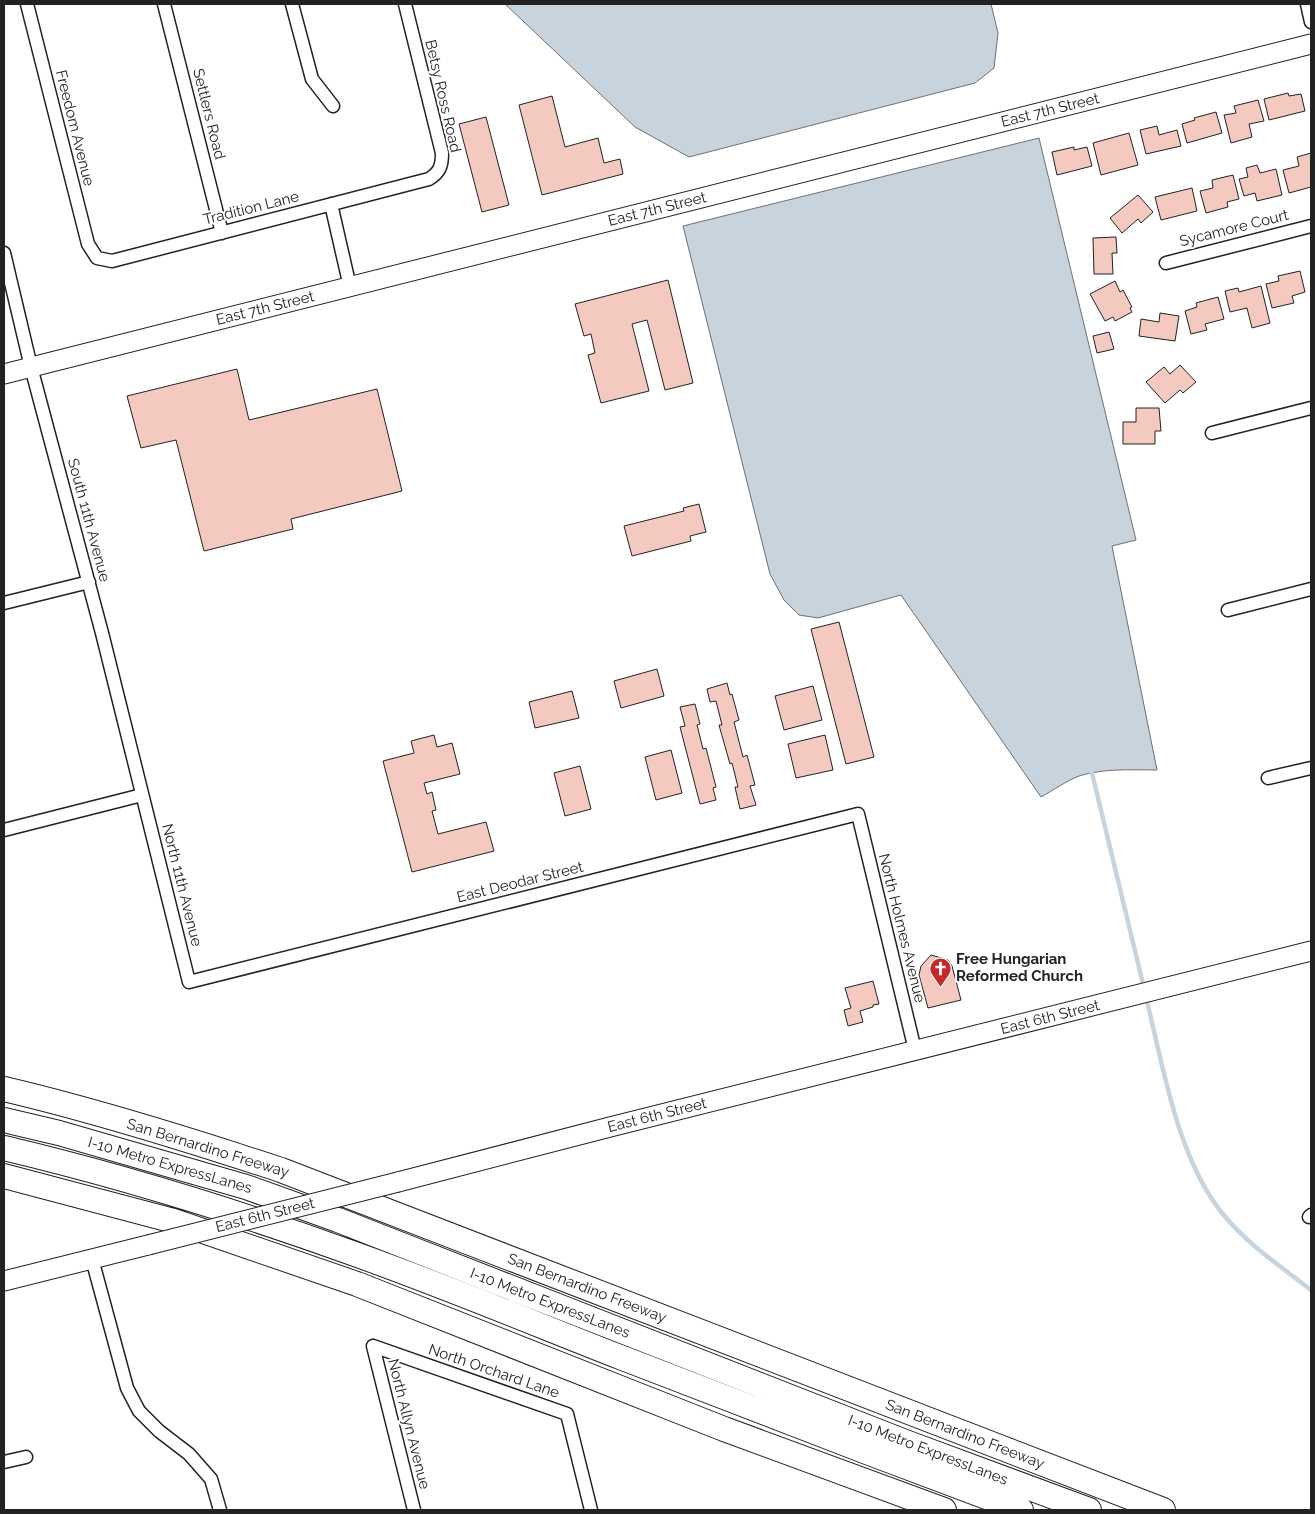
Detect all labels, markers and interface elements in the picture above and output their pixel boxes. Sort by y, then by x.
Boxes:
street label: Betsy Ross Road [421,38,465,154]
street label: Settlers Road [189,67,229,161]
street label: Freedom Avenue [52,68,98,188]
street label: East 7th Street [999,89,1101,131]
street label: Tradition Lane [201,187,301,229]
street label: East 7th Street [606,188,708,230]
street label: Sycamore Court [1178,206,1290,250]
street label: East 7th Street [214,287,316,329]
street label: South 11th Avenue [64,456,114,584]
street label: North 11th Avenue [158,822,206,948]
street label: North Holmes Avenue [875,852,929,1005]
street label: East Deodar Street [455,858,585,906]
place label: Free Hungarian Reformed Church [956,950,1083,985]
church icon: Free Hungarian Reformed Church [928,956,952,987]
street label: East 6th Street [999,996,1101,1038]
street label: East 6th Street [606,1094,708,1136]
street label: San Bernardino Freeway [125,1115,291,1181]
street label: I-10 Metro ExpressLanes [86,1133,254,1197]
street label: East 6th Street [214,1194,316,1236]
street label: San Bernardino Freeway [505,1249,669,1327]
street label: I-10 Metro ExpressLanes [467,1264,633,1342]
street label: North Orchard Lane [426,1340,562,1402]
street label: North Allyn Avenue [384,1357,434,1491]
street label: San Bernardino Freeway [883,1395,1047,1473]
street label: I-10 Metro ExpressLanes [845,1411,1011,1489]

